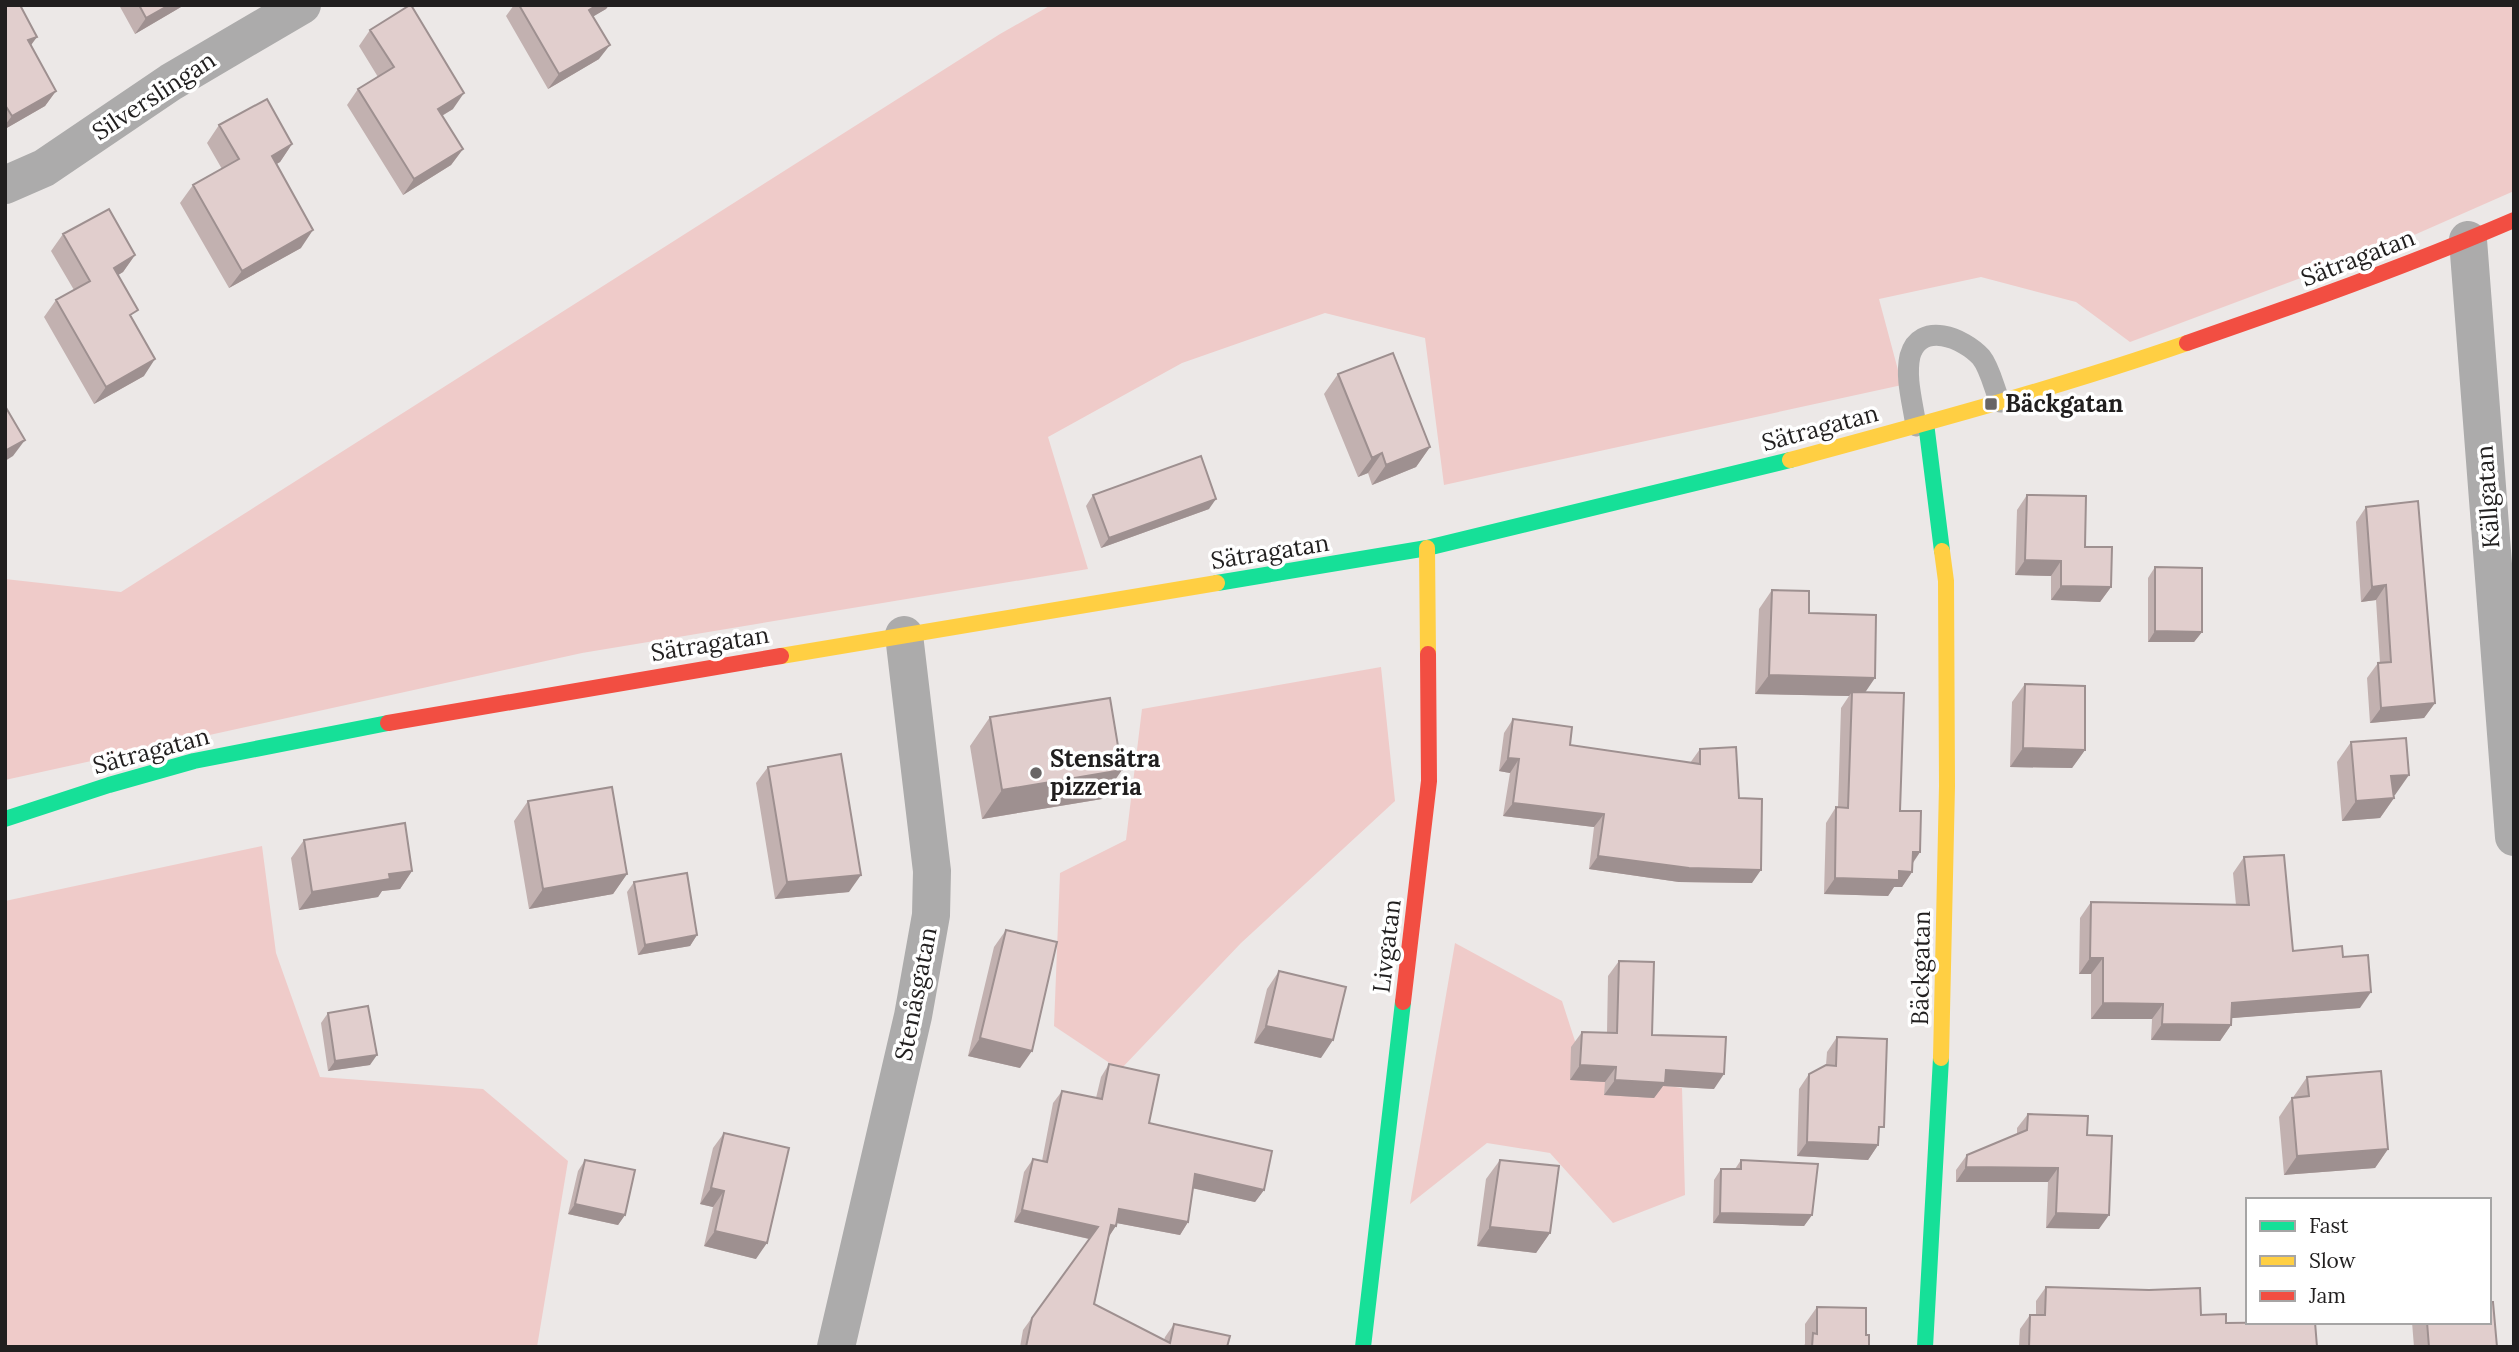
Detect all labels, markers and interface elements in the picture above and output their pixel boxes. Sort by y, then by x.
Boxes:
street label: Silverslingan [86,44,221,147]
street label: Sätragatan [2297,222,2419,293]
place label: Bäckgatan [2005,388,2123,419]
marker: Bäckgatan [1983,396,1999,412]
street label: Sätragatan [1758,397,1882,458]
street label: Källgatan [2468,444,2507,550]
street label: Sätragatan [1209,527,1331,576]
street label: Sätragatan [649,619,771,668]
street label: Sätragatan [89,720,213,781]
place label: Stensätra pizzeria [1050,743,1161,802]
marker: Stensätra pizzeria [1028,765,1044,781]
street label: Livgatan [1365,897,1408,995]
street label: Bäckgatan [1904,910,1937,1026]
street label: Stenåsgatan [887,924,944,1063]
legend [2246,1198,2491,1324]
text: Fast [2309,1212,2349,1239]
text: Slow [2309,1247,2356,1274]
text: Jam [2308,1282,2346,1309]

